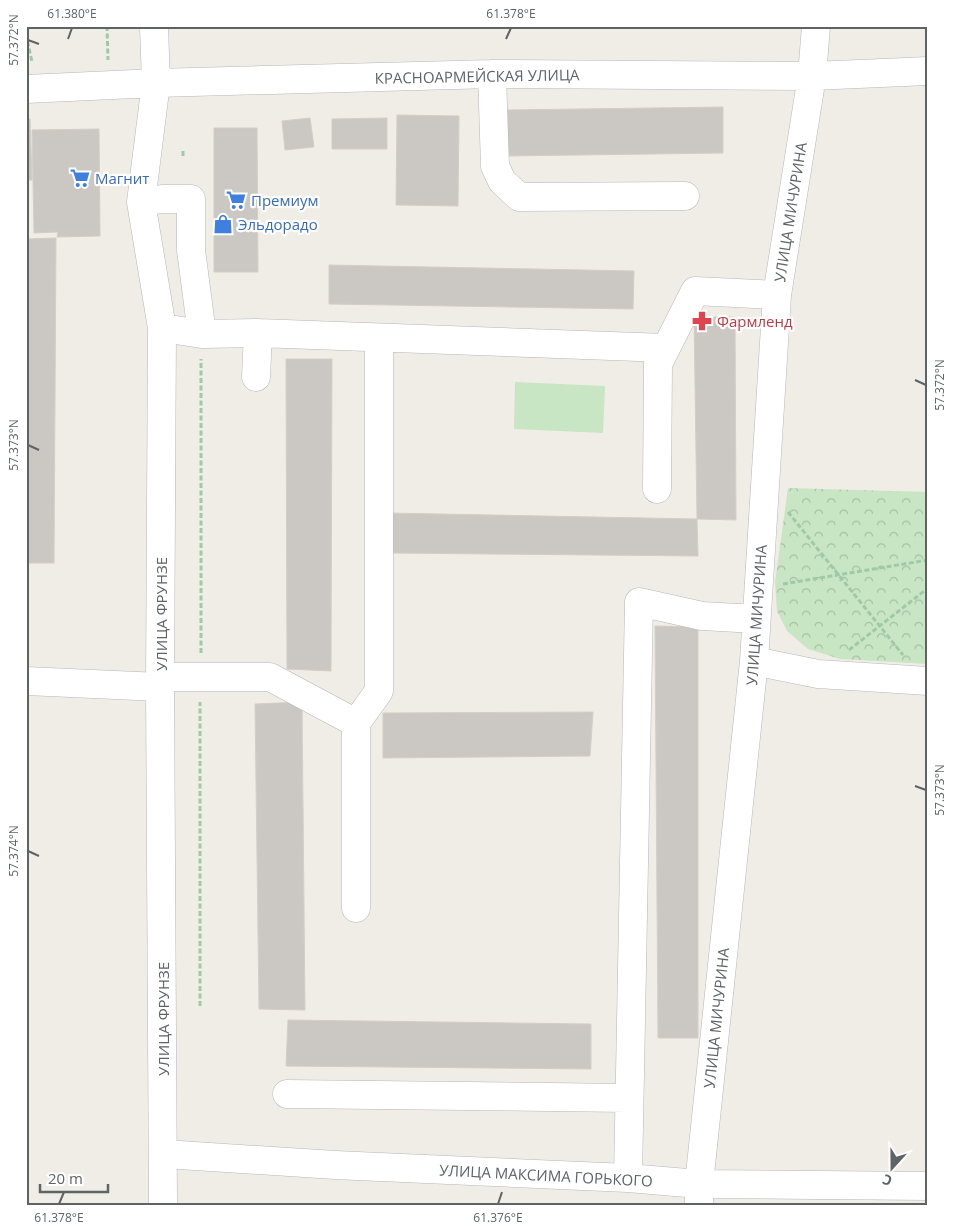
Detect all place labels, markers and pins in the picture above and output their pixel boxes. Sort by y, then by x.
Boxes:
supermarket icon: Магнит [69,167,91,189]
place label: Магнит [95,168,149,188]
supermarket icon: Премиум [225,189,247,211]
place label: Премиум [251,190,319,210]
shop icon: Эльдорадо [212,213,234,235]
place label: Эльдорадо [238,214,318,234]
pharmacy icon: Фармленд [691,310,713,332]
place label: Фармленд [717,311,793,331]

